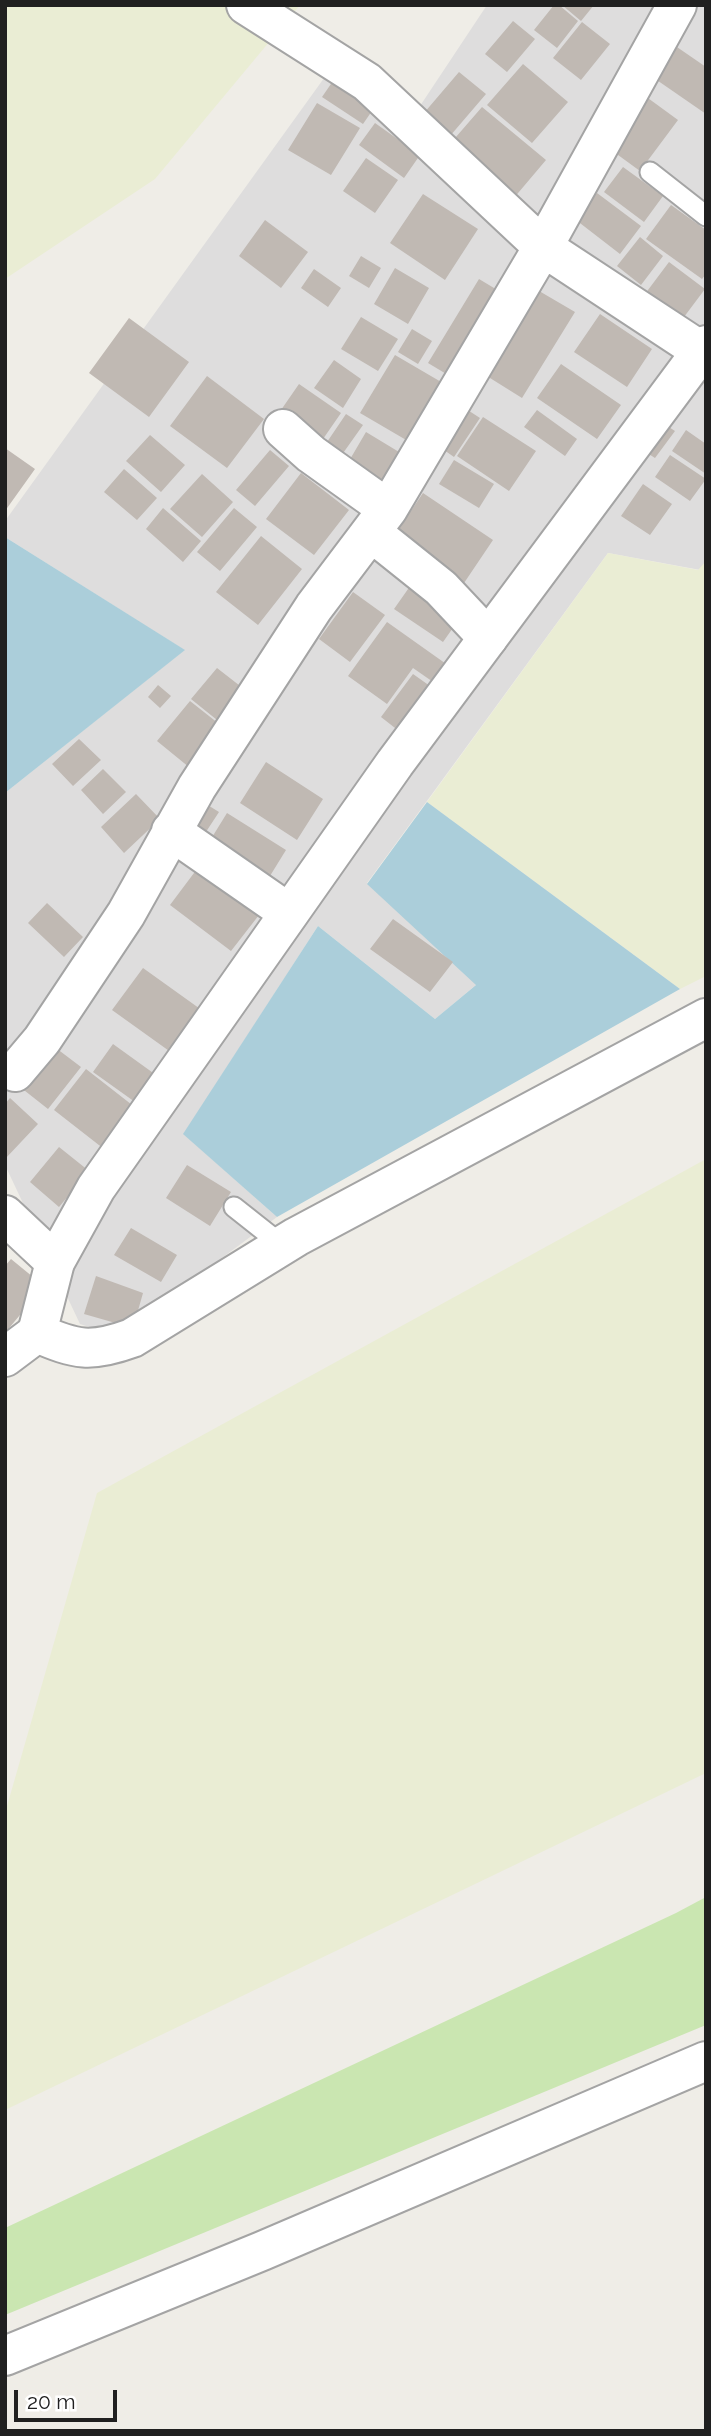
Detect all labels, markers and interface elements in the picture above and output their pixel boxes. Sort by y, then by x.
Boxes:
scale bar [18,2376,121,2420]
text: 20 m [27,2389,75,2414]

